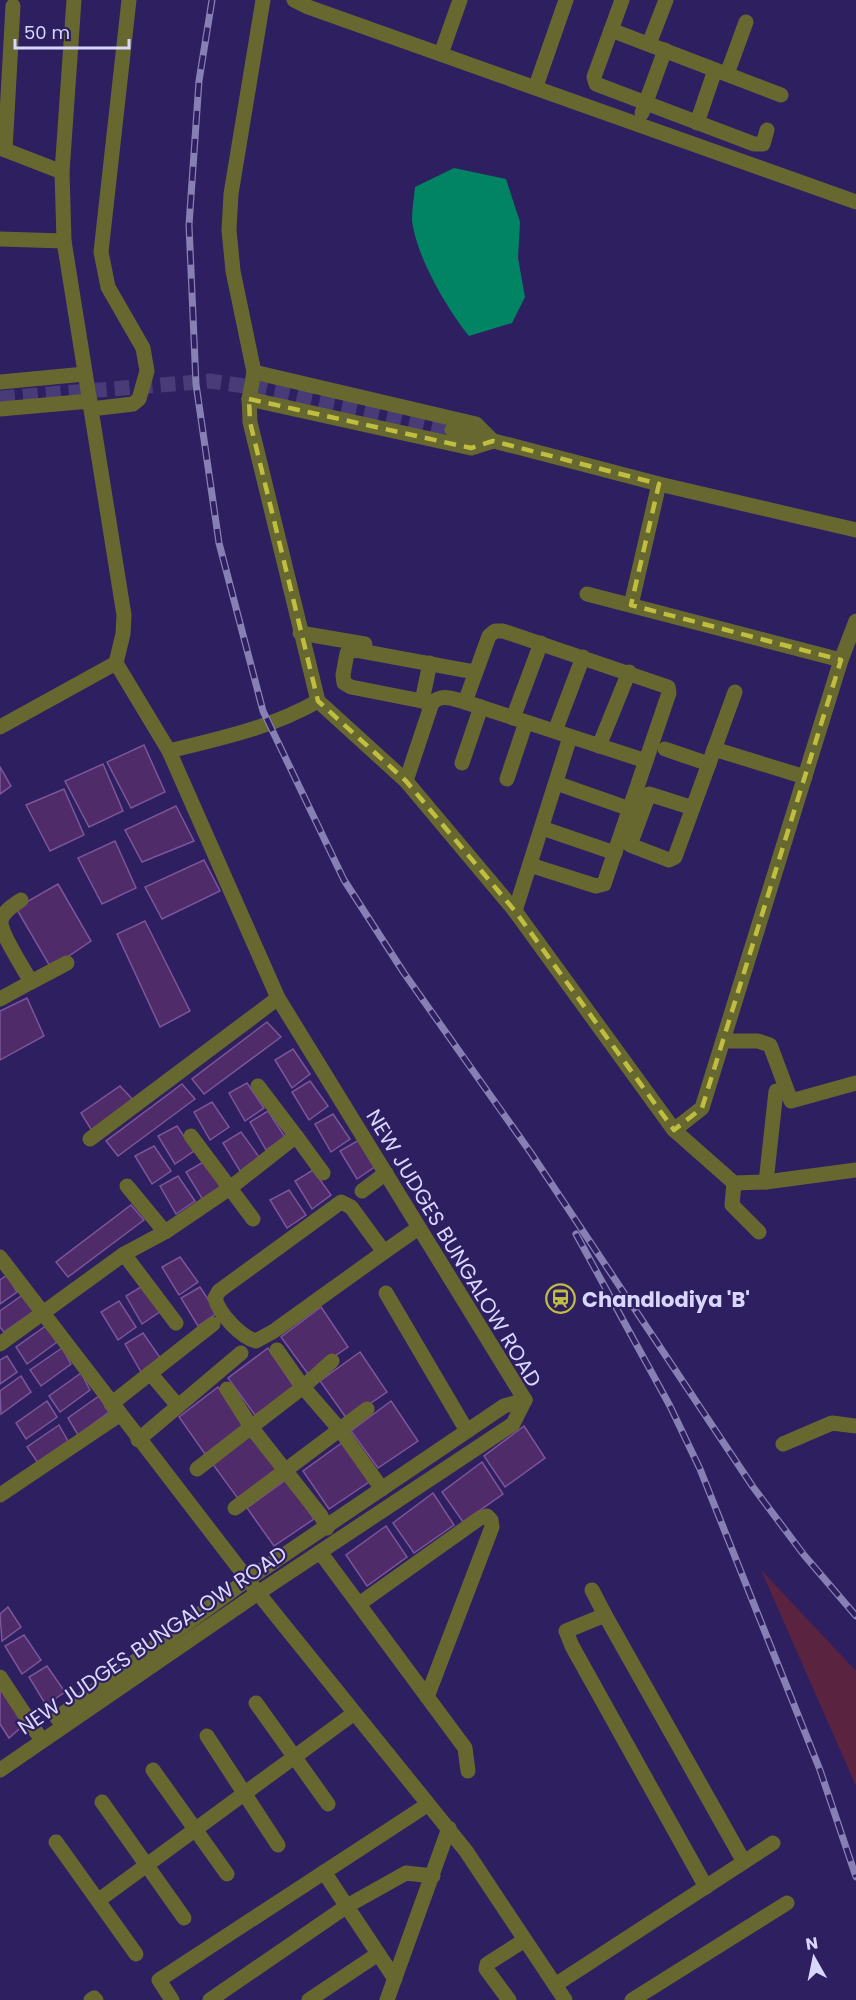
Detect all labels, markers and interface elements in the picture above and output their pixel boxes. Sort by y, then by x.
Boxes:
scale bar [15,12,129,50]
text: 50 m [24,20,70,45]
street label: NEW JUDGES BUNGALOW ROAD [359,1104,549,1392]
station icon: Chandlodiya 'B' [545,1283,577,1315]
place label: Chandlodiya 'B' [582,1285,750,1314]
street label: NEW JUDGES BUNGALOW ROAD [12,1539,292,1741]
north arrow [784,1928,844,1988]
text: N [804,1931,819,1956]

